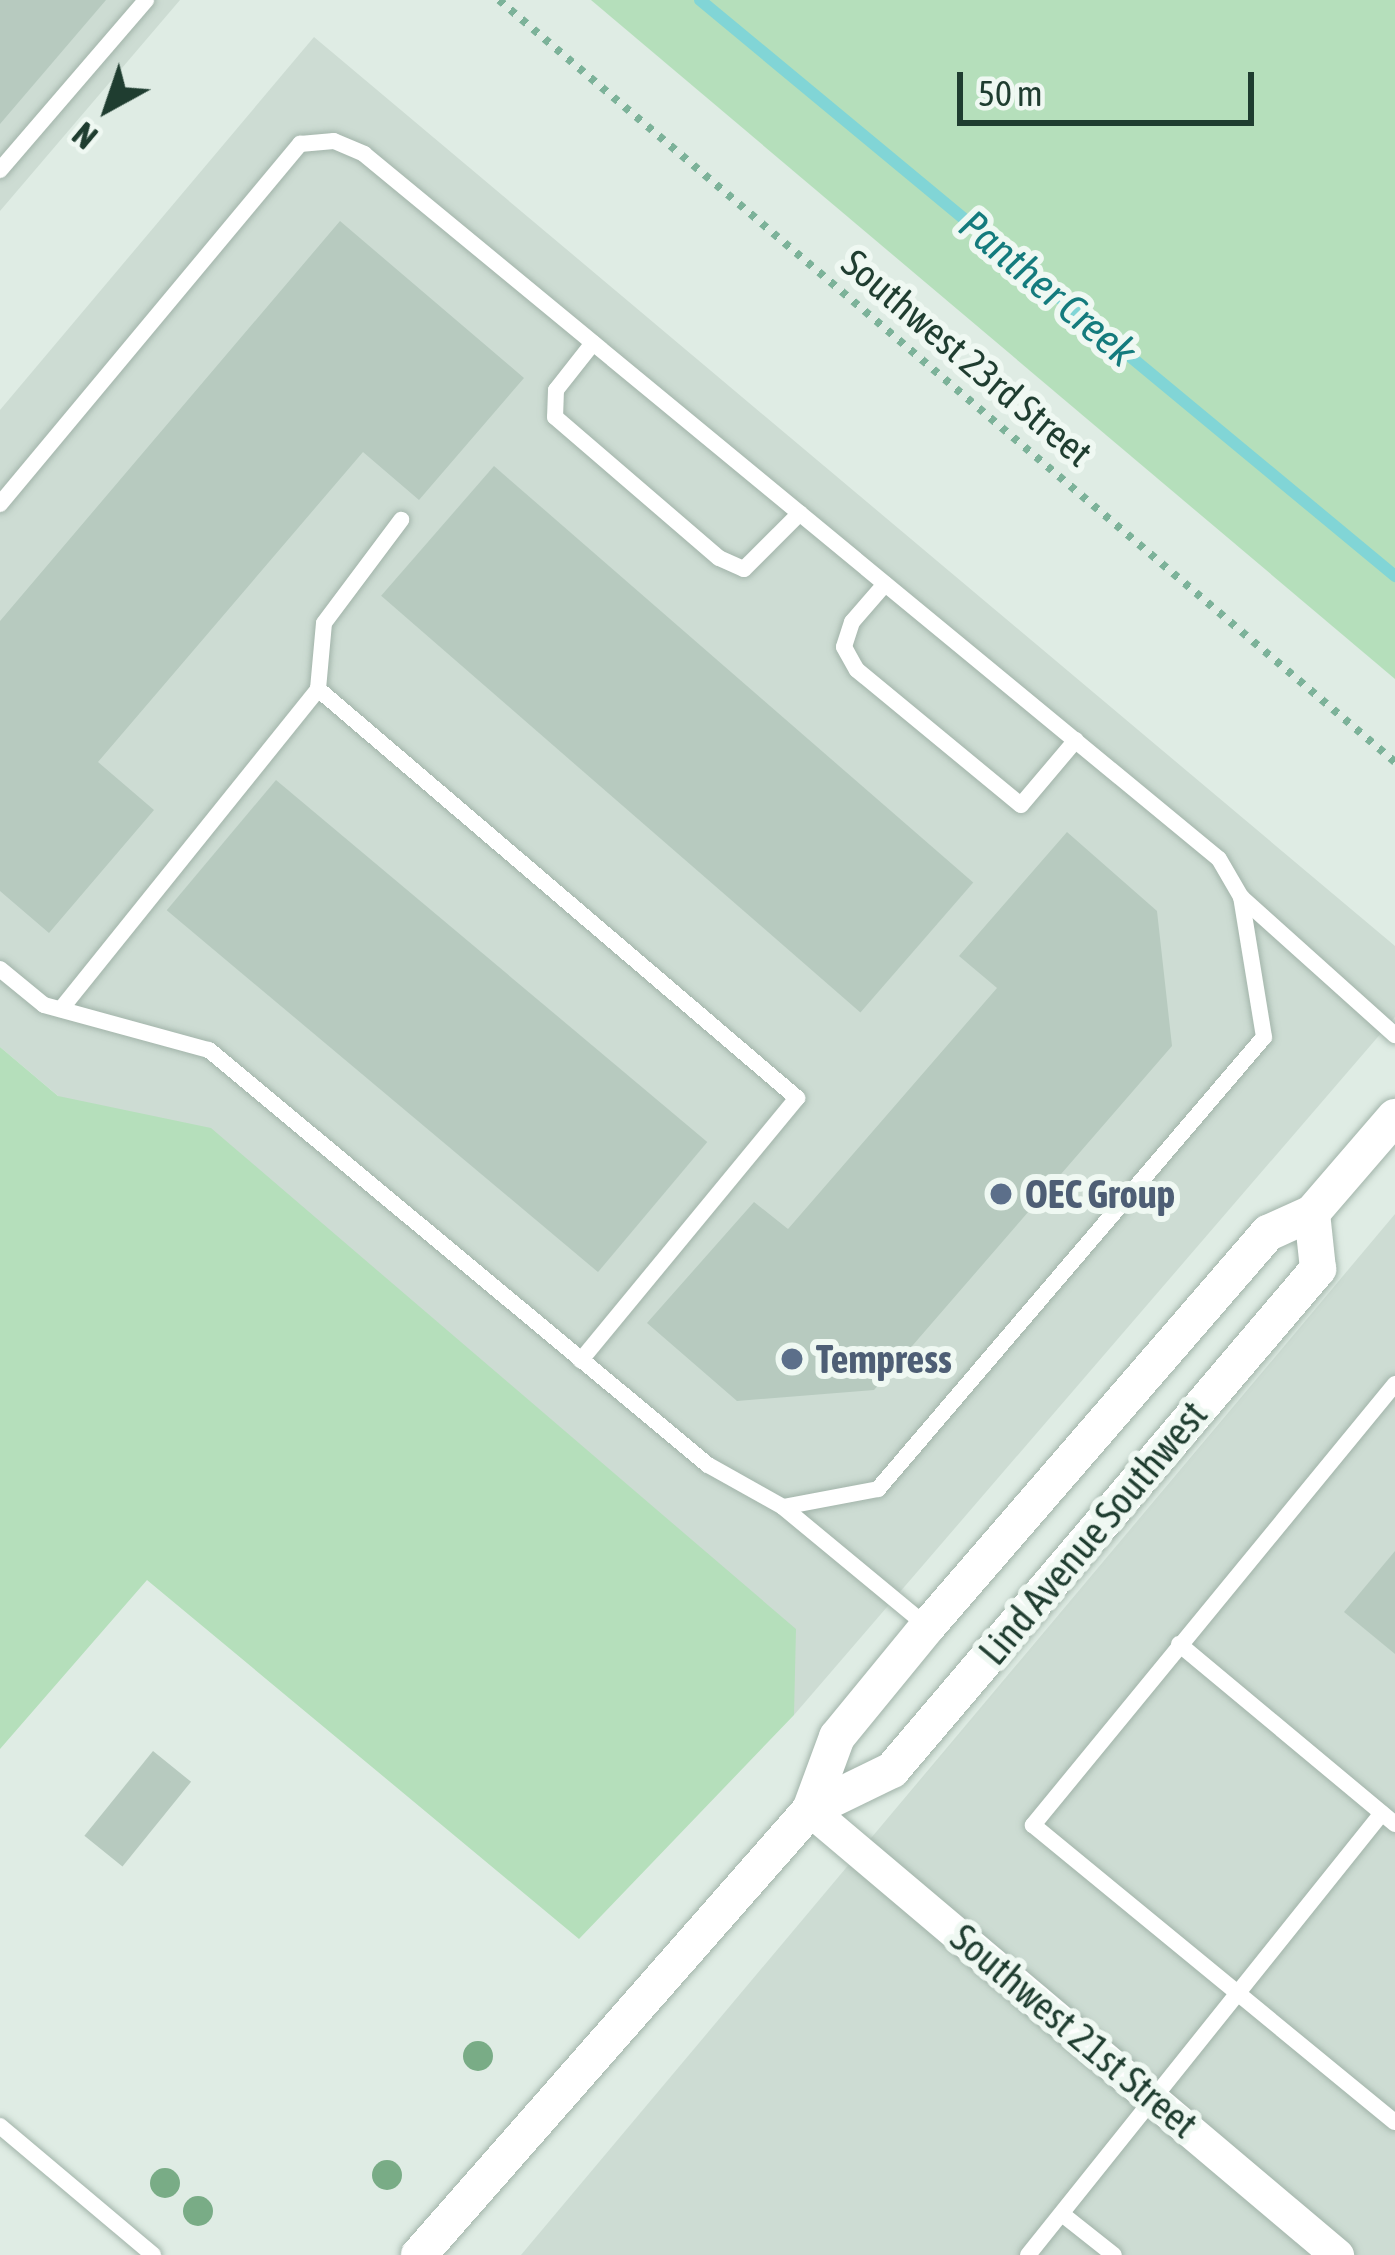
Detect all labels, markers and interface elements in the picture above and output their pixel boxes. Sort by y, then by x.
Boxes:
north arrow [48,48,168,168]
scale bar [963,48,1260,122]
text: 50 m [978,72,1043,114]
text: N [65,115,105,156]
water label: Panther Creek [949,199,1147,377]
street label: Southwest 23rd Street [832,240,1102,476]
place label: OEC Group [1025,1171,1175,1217]
marker: OEC Group [988,1181,1014,1207]
place label: Tempress [816,1336,952,1382]
marker: Tempress [779,1346,805,1372]
street label: Lind Avenue Southwest [969,1392,1217,1674]
street label: Southwest 21st Street [941,1914,1207,2148]

